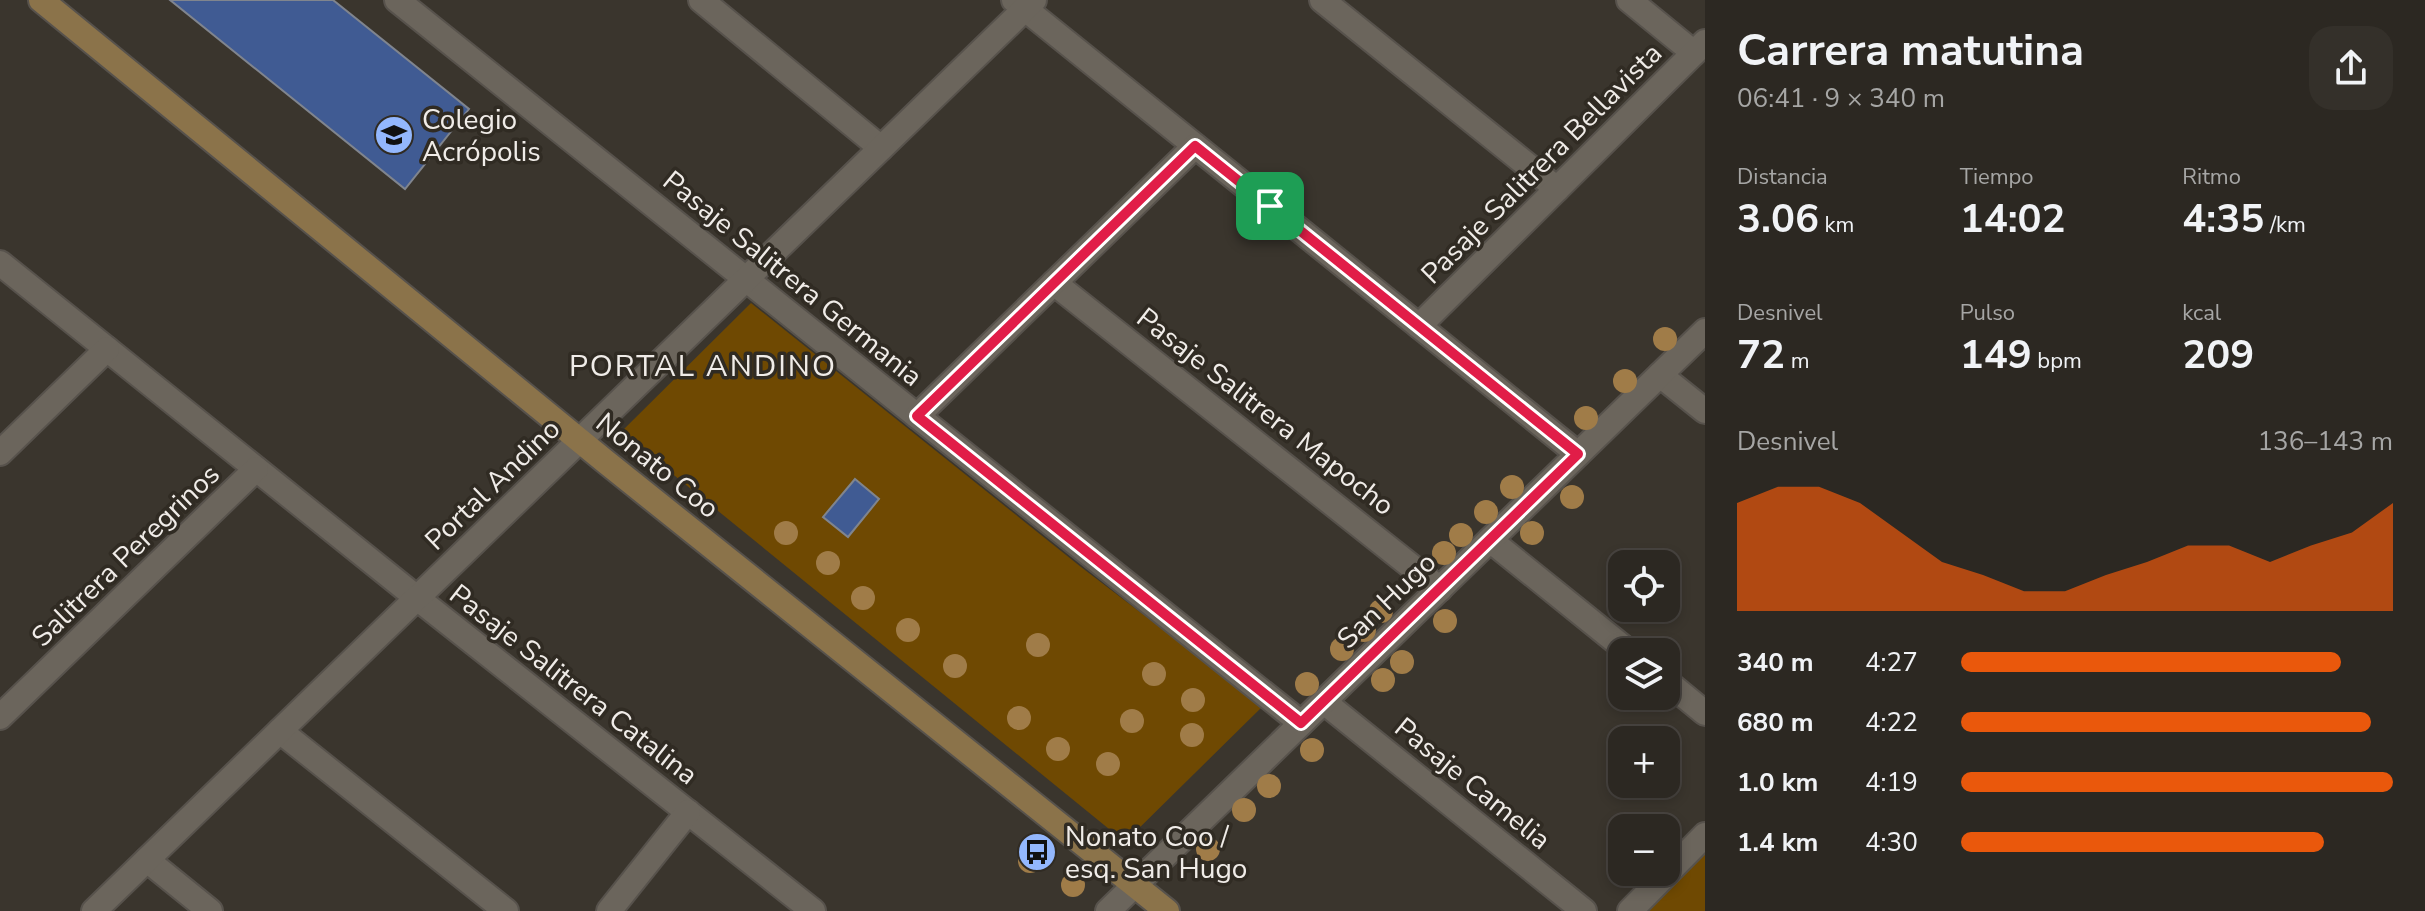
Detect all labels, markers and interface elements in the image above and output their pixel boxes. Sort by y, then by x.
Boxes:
text: Carrera matutina [1737,21,2084,81]
button: share [2309,26,2393,110]
street label: Pasaje Salitrera Bellavista [1413,35,1670,292]
text: 06:41 · 9 × 340 m [1737,81,1945,116]
place label: Colegio Acrópolis [422,101,541,171]
school or university icon: Colegio Acrópolis [373,114,415,156]
street label: Pasaje Salitrera Germania [655,162,930,395]
text: Distancia [1737,162,1828,192]
text: Tiempo [1960,162,2034,192]
text: Ritmo [2182,162,2241,192]
pin [1236,172,1304,240]
icon: arrive [1248,184,1292,228]
text: 3.06 [1737,192,1819,246]
text: 14:02 [1960,192,2066,246]
text: 4:35 [2182,192,2264,246]
text: km [1819,210,1854,240]
text: /km [2264,210,2306,240]
text: Desnivel [1737,298,1823,328]
text: Pulso [1960,298,2015,328]
text: kcal [2182,298,2221,328]
street label: Pasaje Salitrera Mapocho [1129,299,1402,524]
text: 72 [1737,328,1785,382]
text: 149 [1960,328,2032,382]
text: 209 [2182,328,2254,382]
district label: PORTAL ANDINO [569,346,837,387]
text: m [1785,346,1810,376]
text: bpm [2032,346,2082,376]
street label: Nonato Coo [588,404,727,527]
street label: Portal Andino [417,411,569,559]
text: Desnivel [1737,424,1838,459]
text: 136–143 m [2257,424,2393,459]
street label: Salitrera Peregrinos [23,456,228,655]
street label: San Hugo [1329,544,1445,658]
map controls [1608,550,1680,886]
button: locate [1608,550,1680,622]
street label: Pasaje Salitrera Catalina [441,576,705,794]
button: layers [1608,638,1680,710]
text: 340 m [1737,645,1814,680]
text: 4:27 [1865,645,1918,680]
text: 680 m [1737,705,1814,740]
text: 4:22 [1865,705,1918,740]
street label: Pasaje Camelia [1386,709,1558,859]
button: + [1608,726,1680,798]
text: 1.0 km [1737,765,1818,800]
text: 4:19 [1865,765,1918,800]
button: − [1608,814,1680,886]
place label: Nonato Coo / esq. San Hugo [1065,818,1247,888]
text: 1.4 km [1737,825,1818,860]
text: 4:30 [1865,825,1918,860]
bus stop icon: Nonato Coo / esq. San Hugo [1016,831,1058,873]

